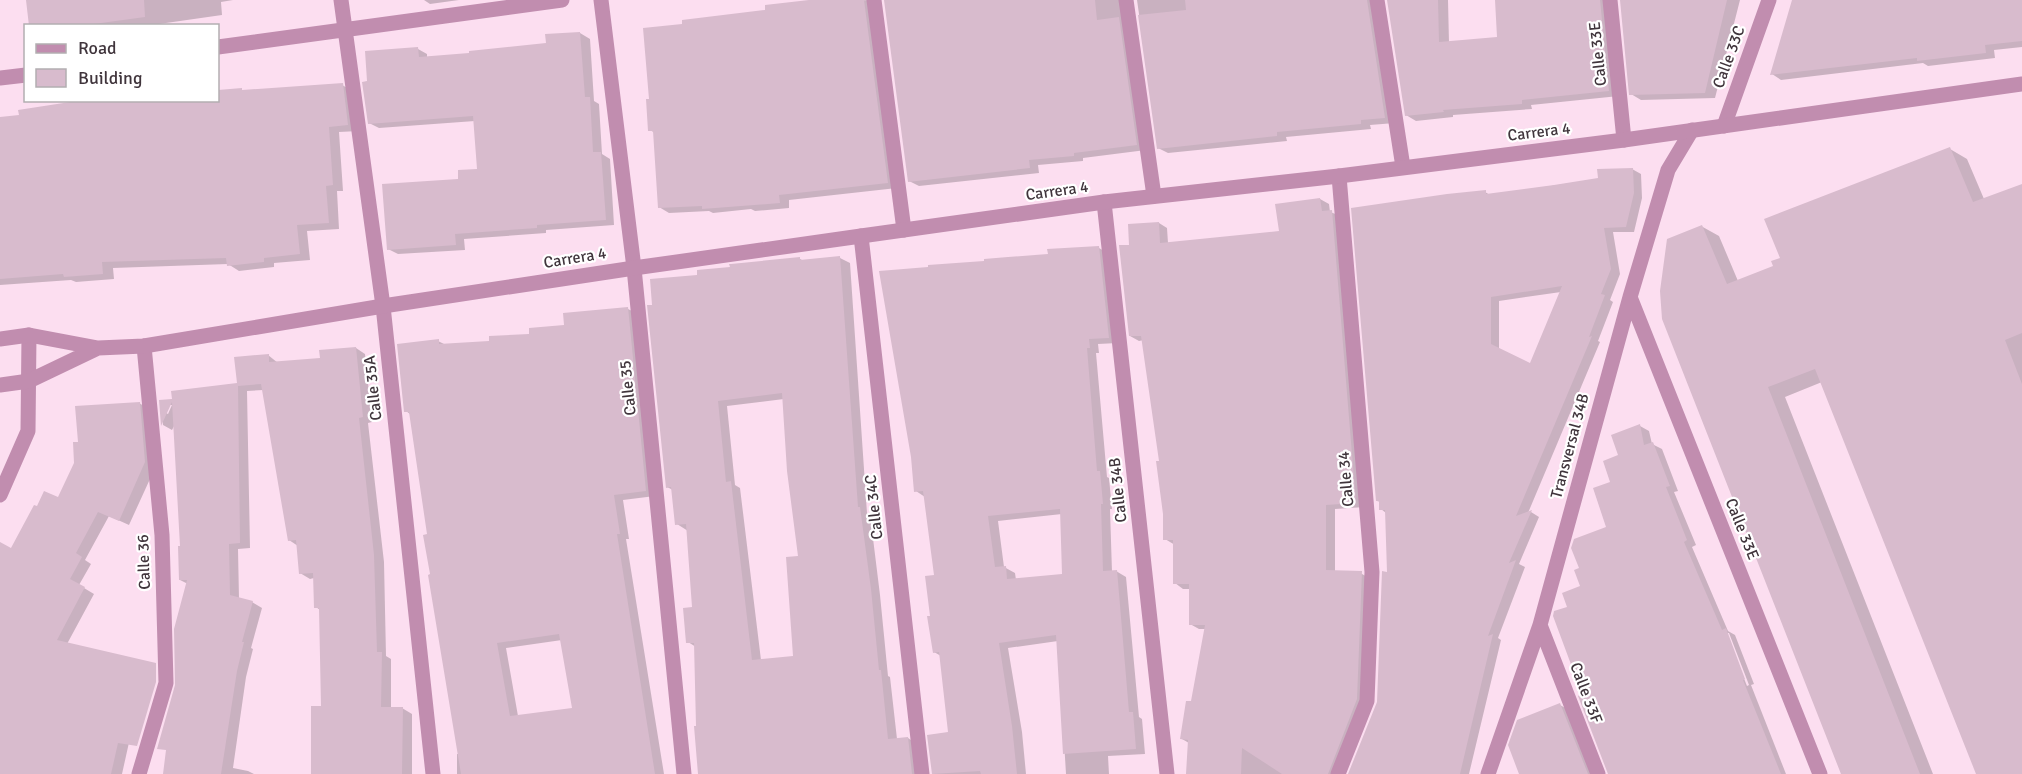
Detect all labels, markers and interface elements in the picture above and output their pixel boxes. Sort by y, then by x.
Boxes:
street label: Calle 33E [1585,21,1611,87]
street label: Calle 33C [1708,23,1750,91]
legend [24,24,219,102]
text: Road [78,37,117,59]
text: Building [78,67,142,89]
street label: Carrera 4 [1506,118,1572,146]
street label: Carrera 4 [1024,177,1090,205]
street label: Carrera 4 [542,243,608,273]
street label: Calle 35A [360,354,386,422]
street label: Calle 35 [615,359,641,417]
street label: Transversal 34B [1546,391,1594,501]
street label: Calle 34 [1334,450,1358,508]
street label: Calle 34B [1105,457,1131,523]
street label: Calle 34C [861,473,887,540]
street label: Calle 33E [1721,495,1763,563]
street label: Calle 36 [133,534,155,590]
street label: Calle 33F [1565,660,1607,726]

